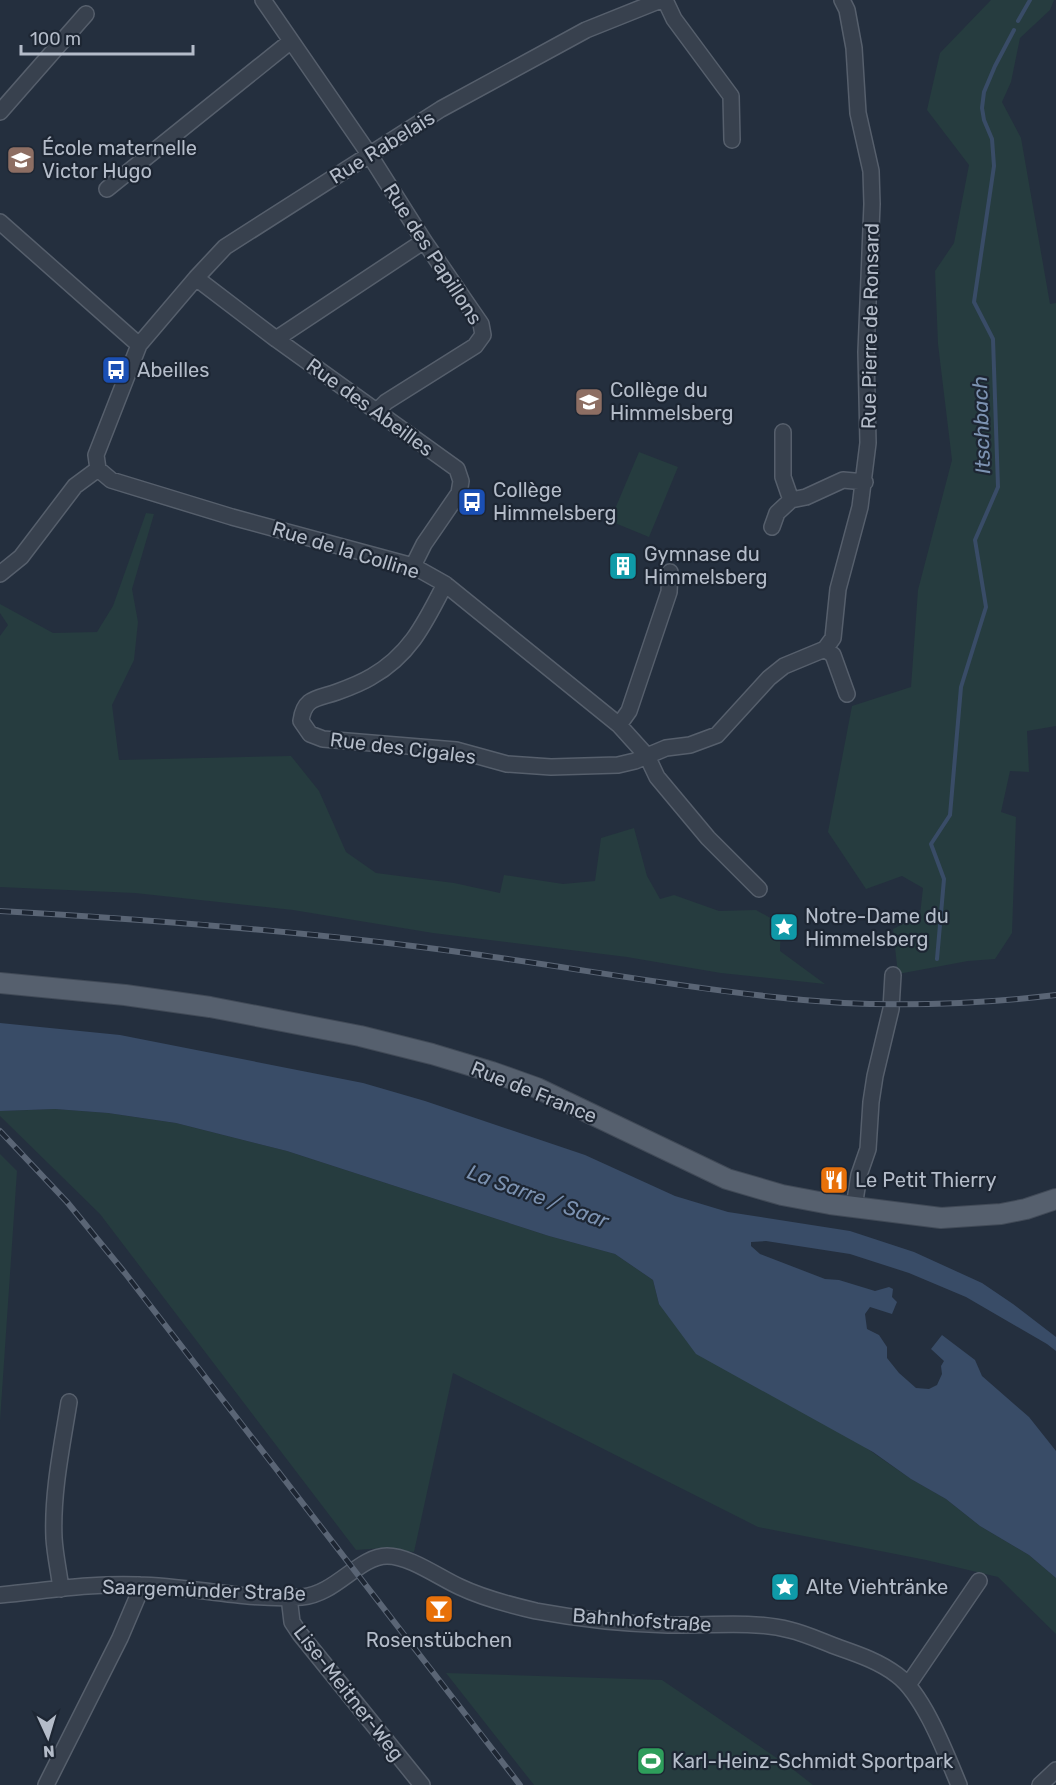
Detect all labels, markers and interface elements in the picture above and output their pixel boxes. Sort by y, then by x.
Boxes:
scale bar [21,18,194,56]
text: 100 m [30,28,81,50]
street label: Rue Rabelais [325,105,439,189]
place label: École maternelle Victor Hugo [42,136,197,183]
school or university icon: École maternelle Victor Hugo [5,144,37,176]
street label: Rue des Papillons [378,179,488,329]
street label: Rue Pierre de Ronsard [856,223,884,429]
street label: Rue des Abeilles [302,353,438,461]
bus stop icon: Abeilles [100,354,132,386]
place label: Abeilles [137,358,209,382]
water label: Itschbach [967,376,995,474]
place label: Collège du Himmelsberg [610,378,733,425]
school or university icon: Collège du Himmelsberg [573,386,605,418]
place label: Collège Himmelsberg [493,478,616,525]
bus stop icon: Collège Himmelsberg [456,486,488,518]
street label: Rue de la Colline [269,516,423,584]
place label: Gymnase du Himmelsberg [644,542,767,589]
building icon: Gymnase du Himmelsberg [607,550,639,582]
street label: Rue des Cigales [329,727,477,769]
place label: Notre-Dame du Himmelsberg [805,904,949,951]
place icon: Notre-Dame du Himmelsberg [768,911,800,943]
street label: Rue de France [468,1056,600,1128]
water label: La Sarre / Saar [464,1159,613,1233]
restaurant icon: Le Petit Thierry [818,1164,850,1196]
place label: Le Petit Thierry [855,1168,997,1192]
place icon: Alte Viehtränke [769,1571,801,1603]
street label: Saargemünder Straße [102,1574,306,1606]
place label: Alte Viehtränke [806,1575,948,1599]
bar icon: Rosenstübchen [423,1593,455,1625]
street label: Bahnhofstraße [572,1603,712,1637]
street label: Lise-Meitner-Weg [289,1621,409,1765]
place label: Rosenstübchen [366,1628,512,1652]
north arrow [18,1707,78,1767]
text: N [43,1742,55,1761]
sports icon: Karl-Heinz-Schmidt Sportpark [635,1745,667,1777]
place label: Karl-Heinz-Schmidt Sportpark [672,1749,954,1773]

